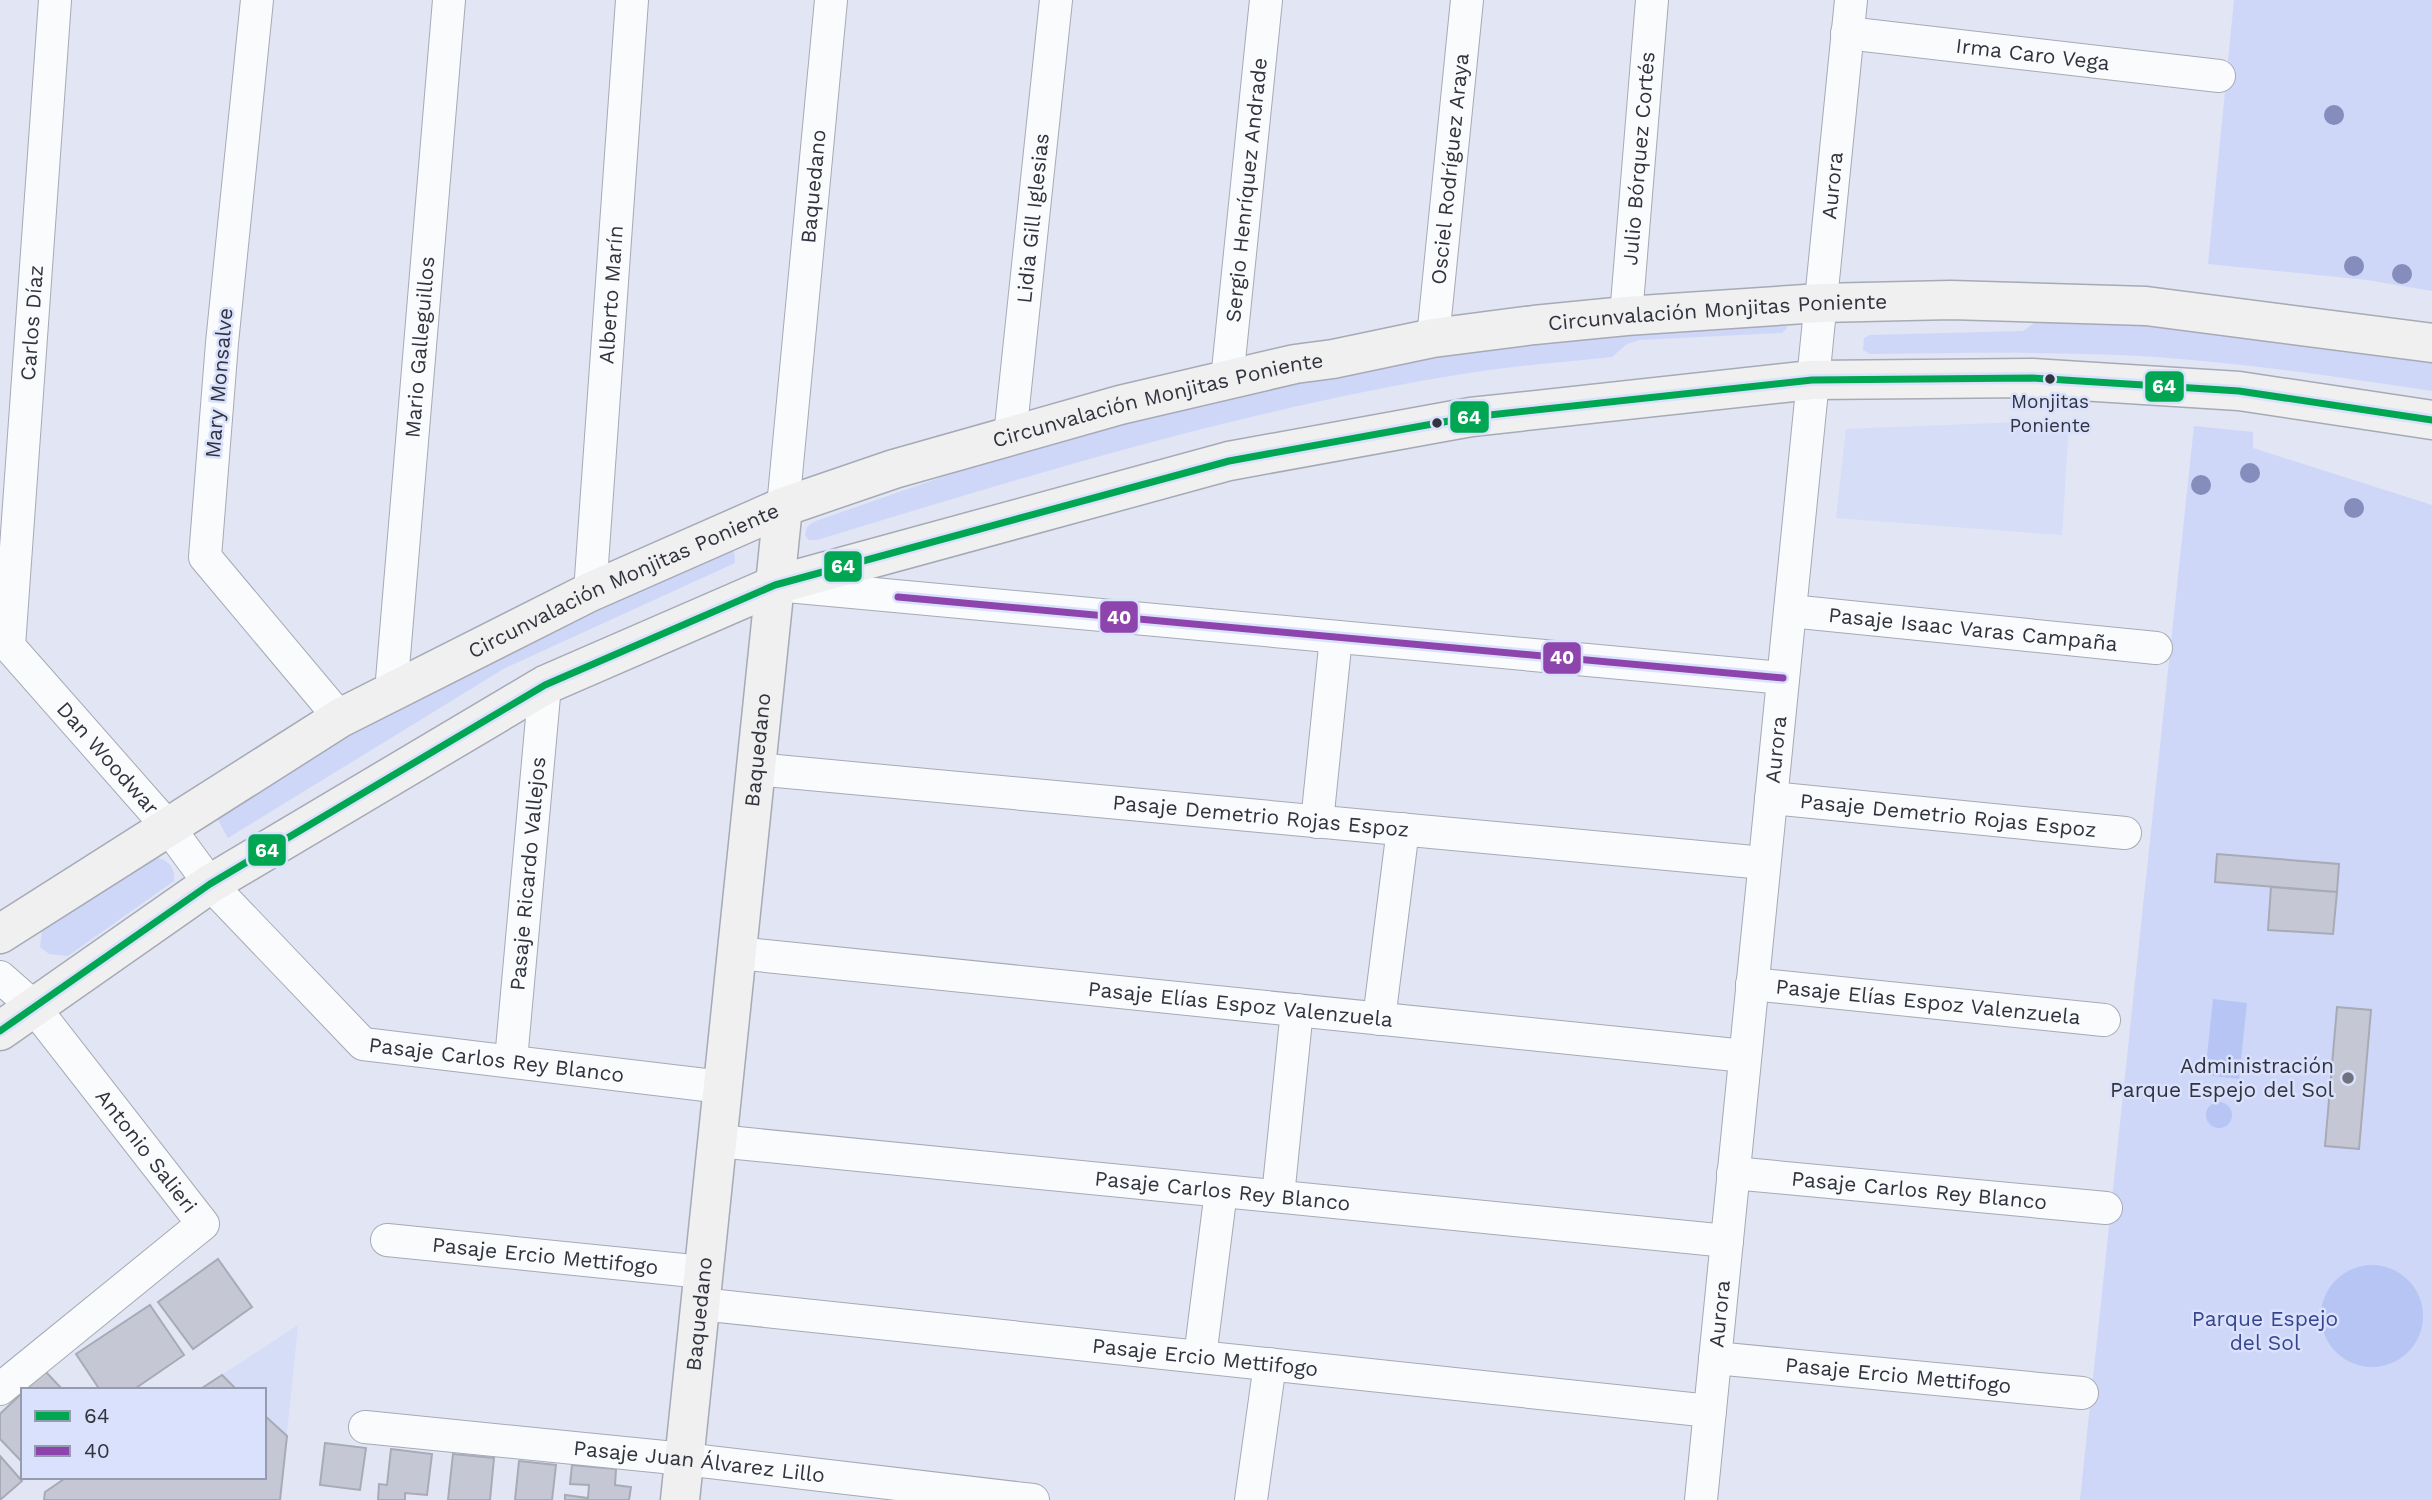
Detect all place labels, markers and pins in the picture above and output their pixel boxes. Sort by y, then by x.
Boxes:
marker: Monjitas Poniente [2043,372,2057,386]
place label: Monjitas Poniente [2009,390,2091,437]
unlabelled marker [1430,416,1444,430]
place label: Administración Parque Espejo del Sol [2110,1053,2335,1102]
marker: Administración Parque Espejo del Sol [2340,1070,2356,1086]

